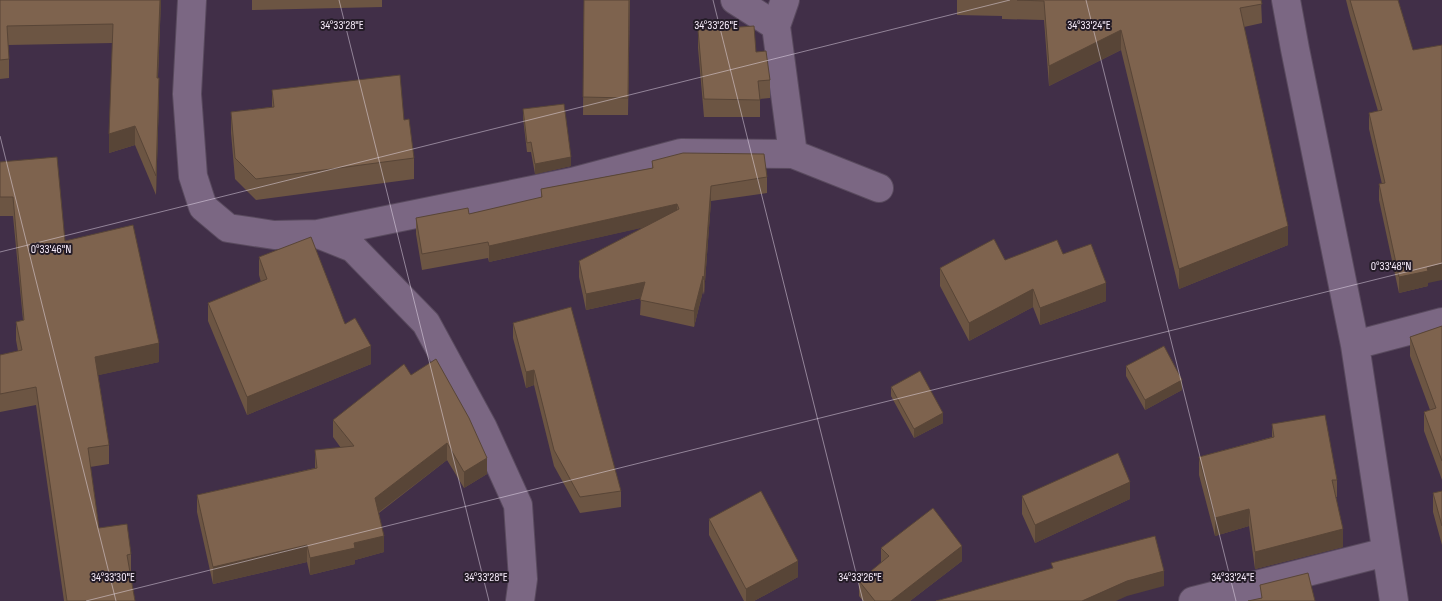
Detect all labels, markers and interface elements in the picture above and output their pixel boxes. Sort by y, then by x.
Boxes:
text: 34°33'28"E [320,18,364,33]
text: 34°33'26"E [694,18,738,33]
text: 34°33'24"E [1067,18,1111,33]
text: 0°33'46"N [31,242,71,257]
text: 0°33'48"N [1371,259,1411,274]
text: 34°33'30"E [91,570,135,585]
text: 34°33'28"E [464,570,508,585]
text: 34°33'26"E [838,570,882,585]
text: 34°33'24"E [1211,570,1255,585]

